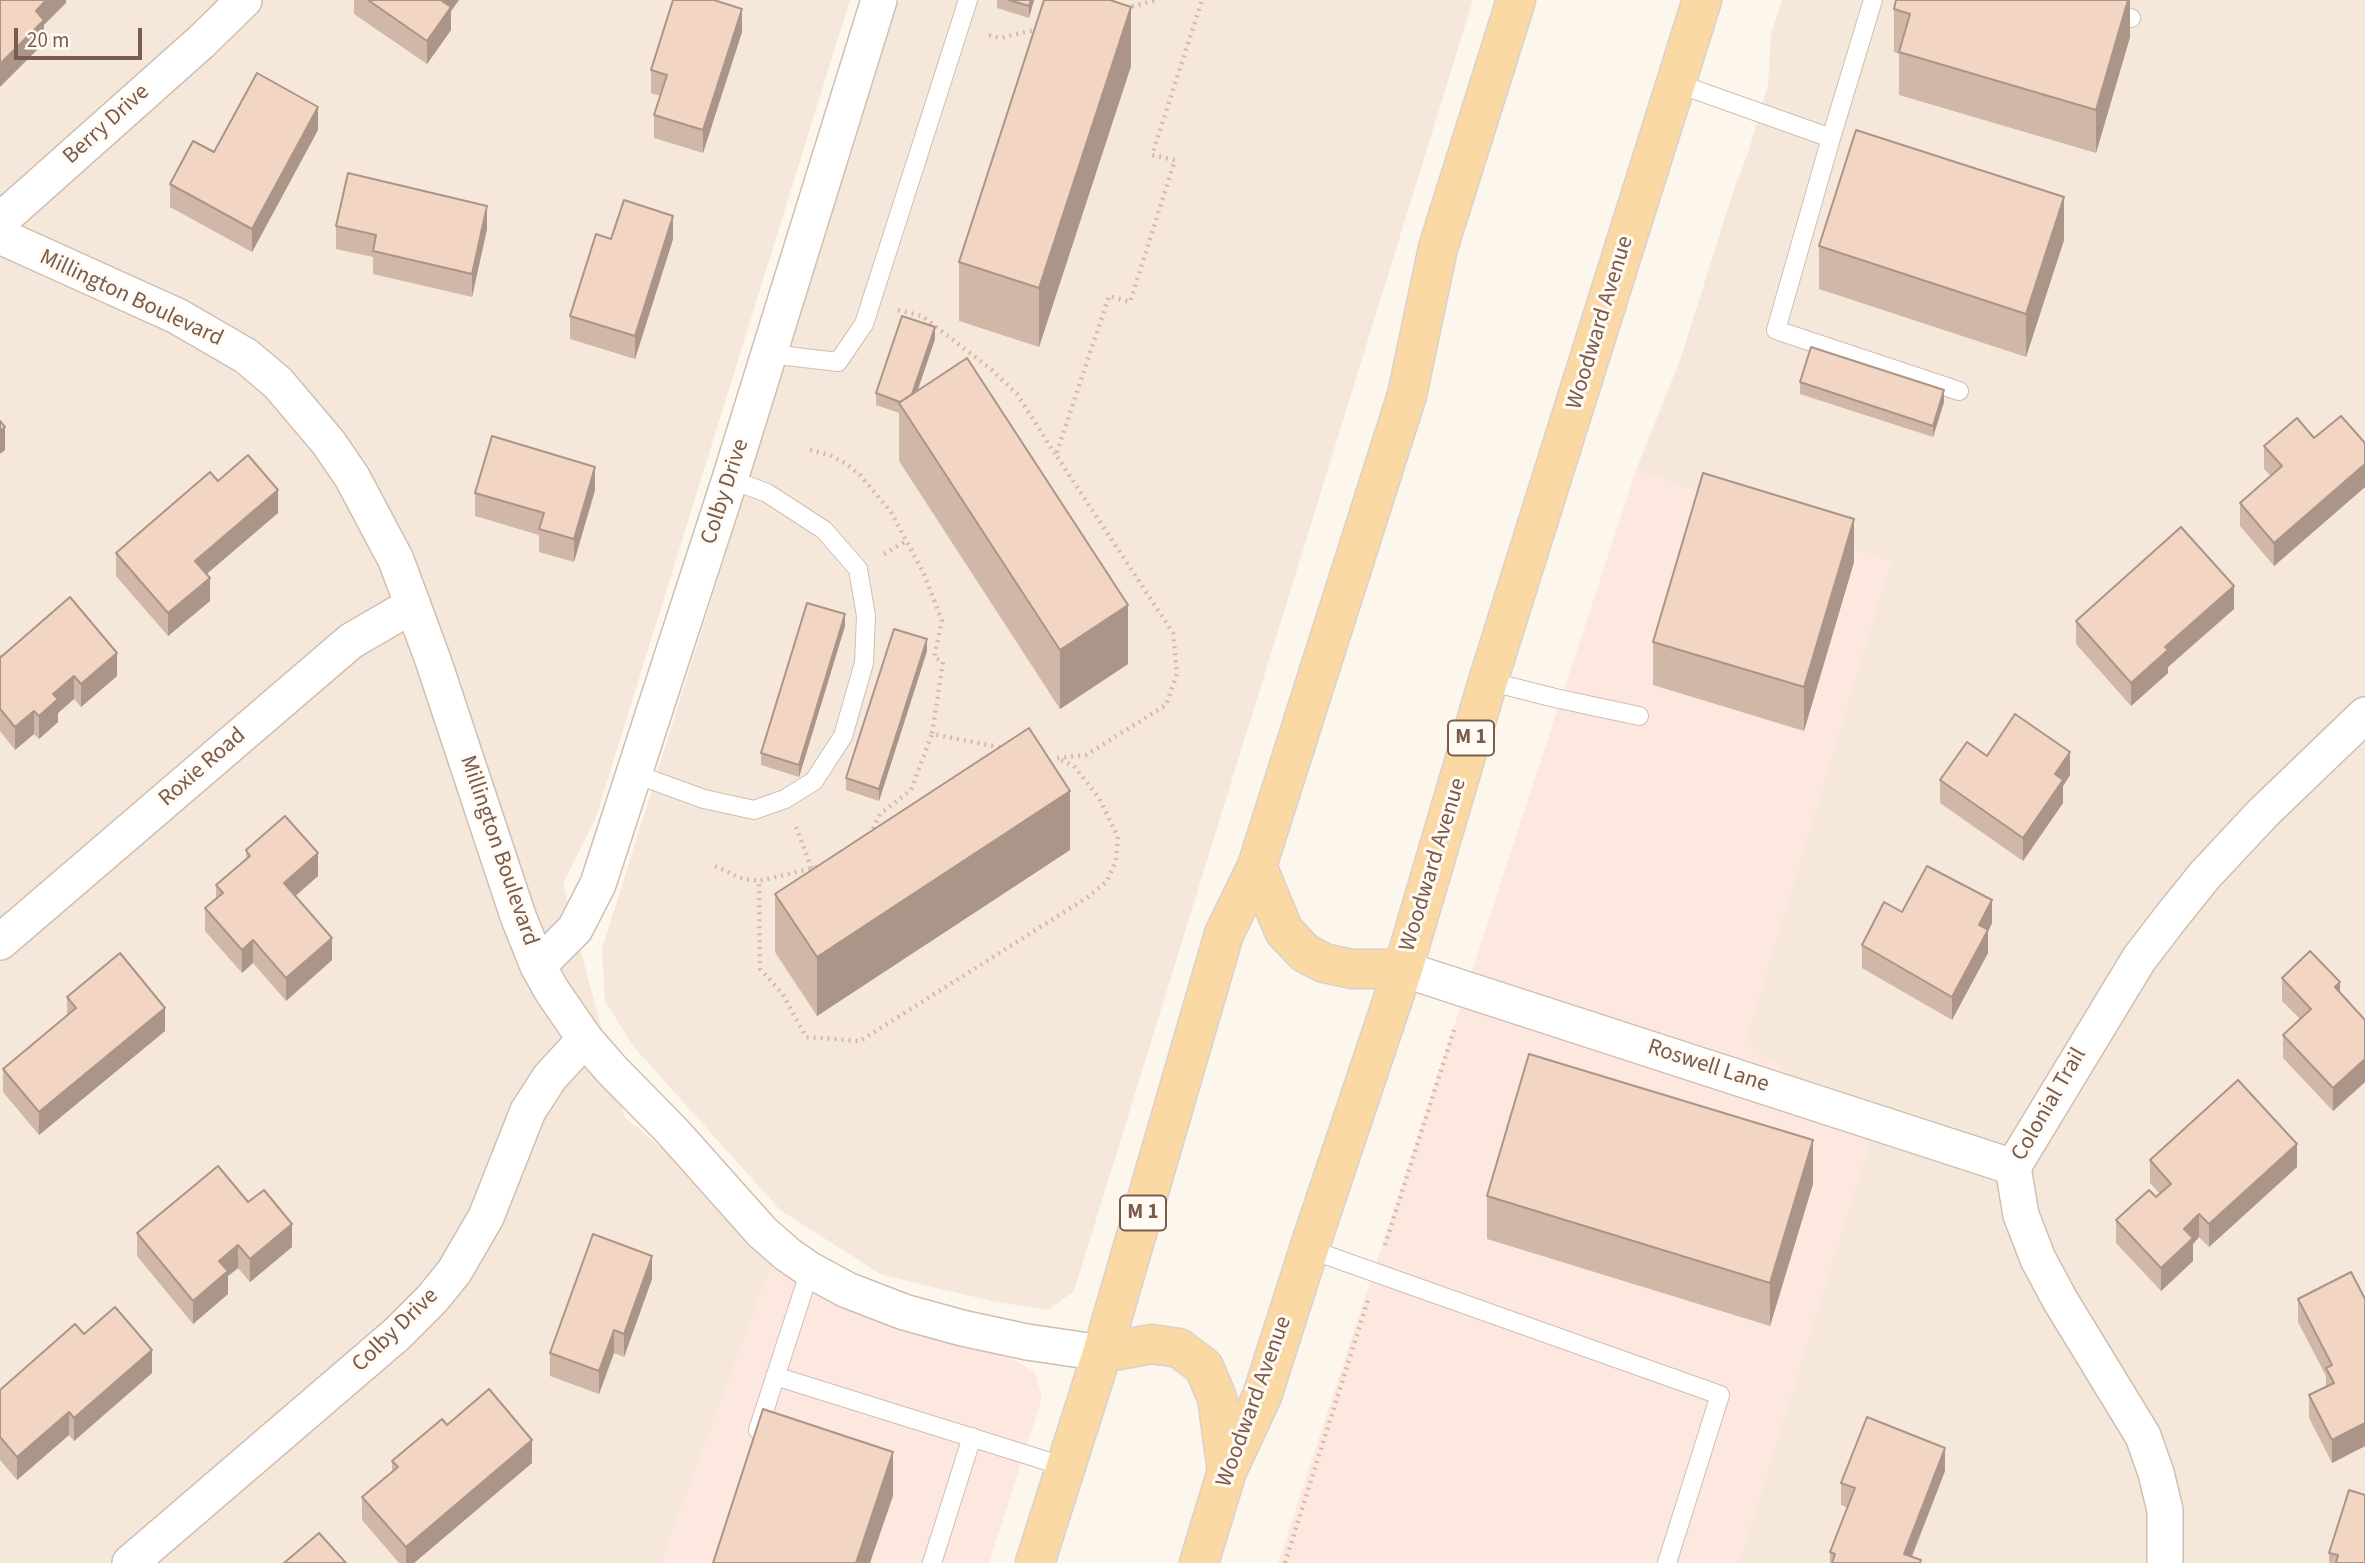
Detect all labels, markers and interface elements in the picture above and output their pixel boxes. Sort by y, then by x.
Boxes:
scale bar [18,14,145,58]
text: 20 m [27,25,69,55]
street label: Berry Drive [58,79,156,171]
street label: Woodward Avenue [1562,233,1640,413]
street label: Millington Boulevard [35,244,227,354]
street label: Colby Drive [696,436,756,548]
road number: M 1 [1448,720,1494,756]
street label: Roxie Road [154,723,252,813]
street label: Millington Boulevard [453,752,543,950]
street label: Woodward Avenue [1395,775,1473,955]
street label: Roswell Lane [1644,1034,1772,1100]
street label: Colonial Trail [2007,1044,2093,1166]
road number: M 1 [1120,1196,1166,1230]
street label: Colby Drive [347,1283,445,1379]
street label: Woodward Avenue [1211,1313,1299,1491]

